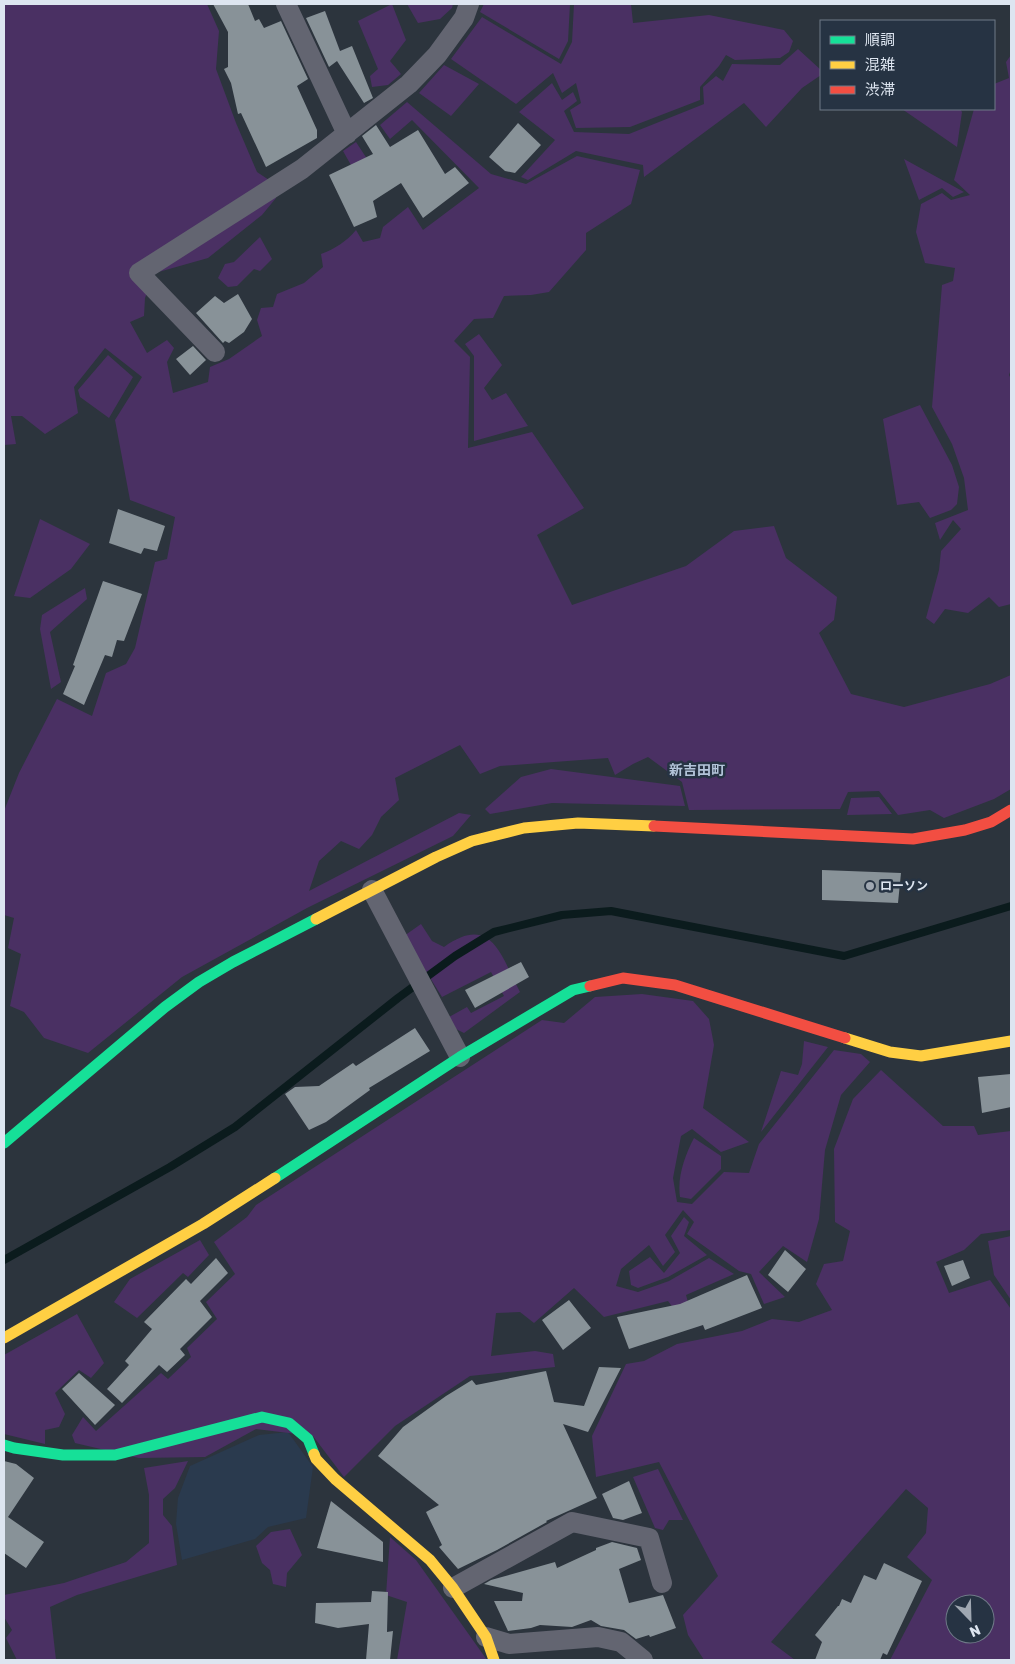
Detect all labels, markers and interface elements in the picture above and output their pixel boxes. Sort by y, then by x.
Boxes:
legend [820,20,995,110]
text: 順調 [865,31,895,49]
text: 混雑 [865,56,895,74]
text: 渋滞 [865,81,895,99]
district label: 新吉田町 [669,762,725,779]
place label: ローソン [880,879,928,893]
marker: ローソン [864,880,876,892]
north arrow [945,1594,995,1644]
text: N [967,1621,983,1640]

